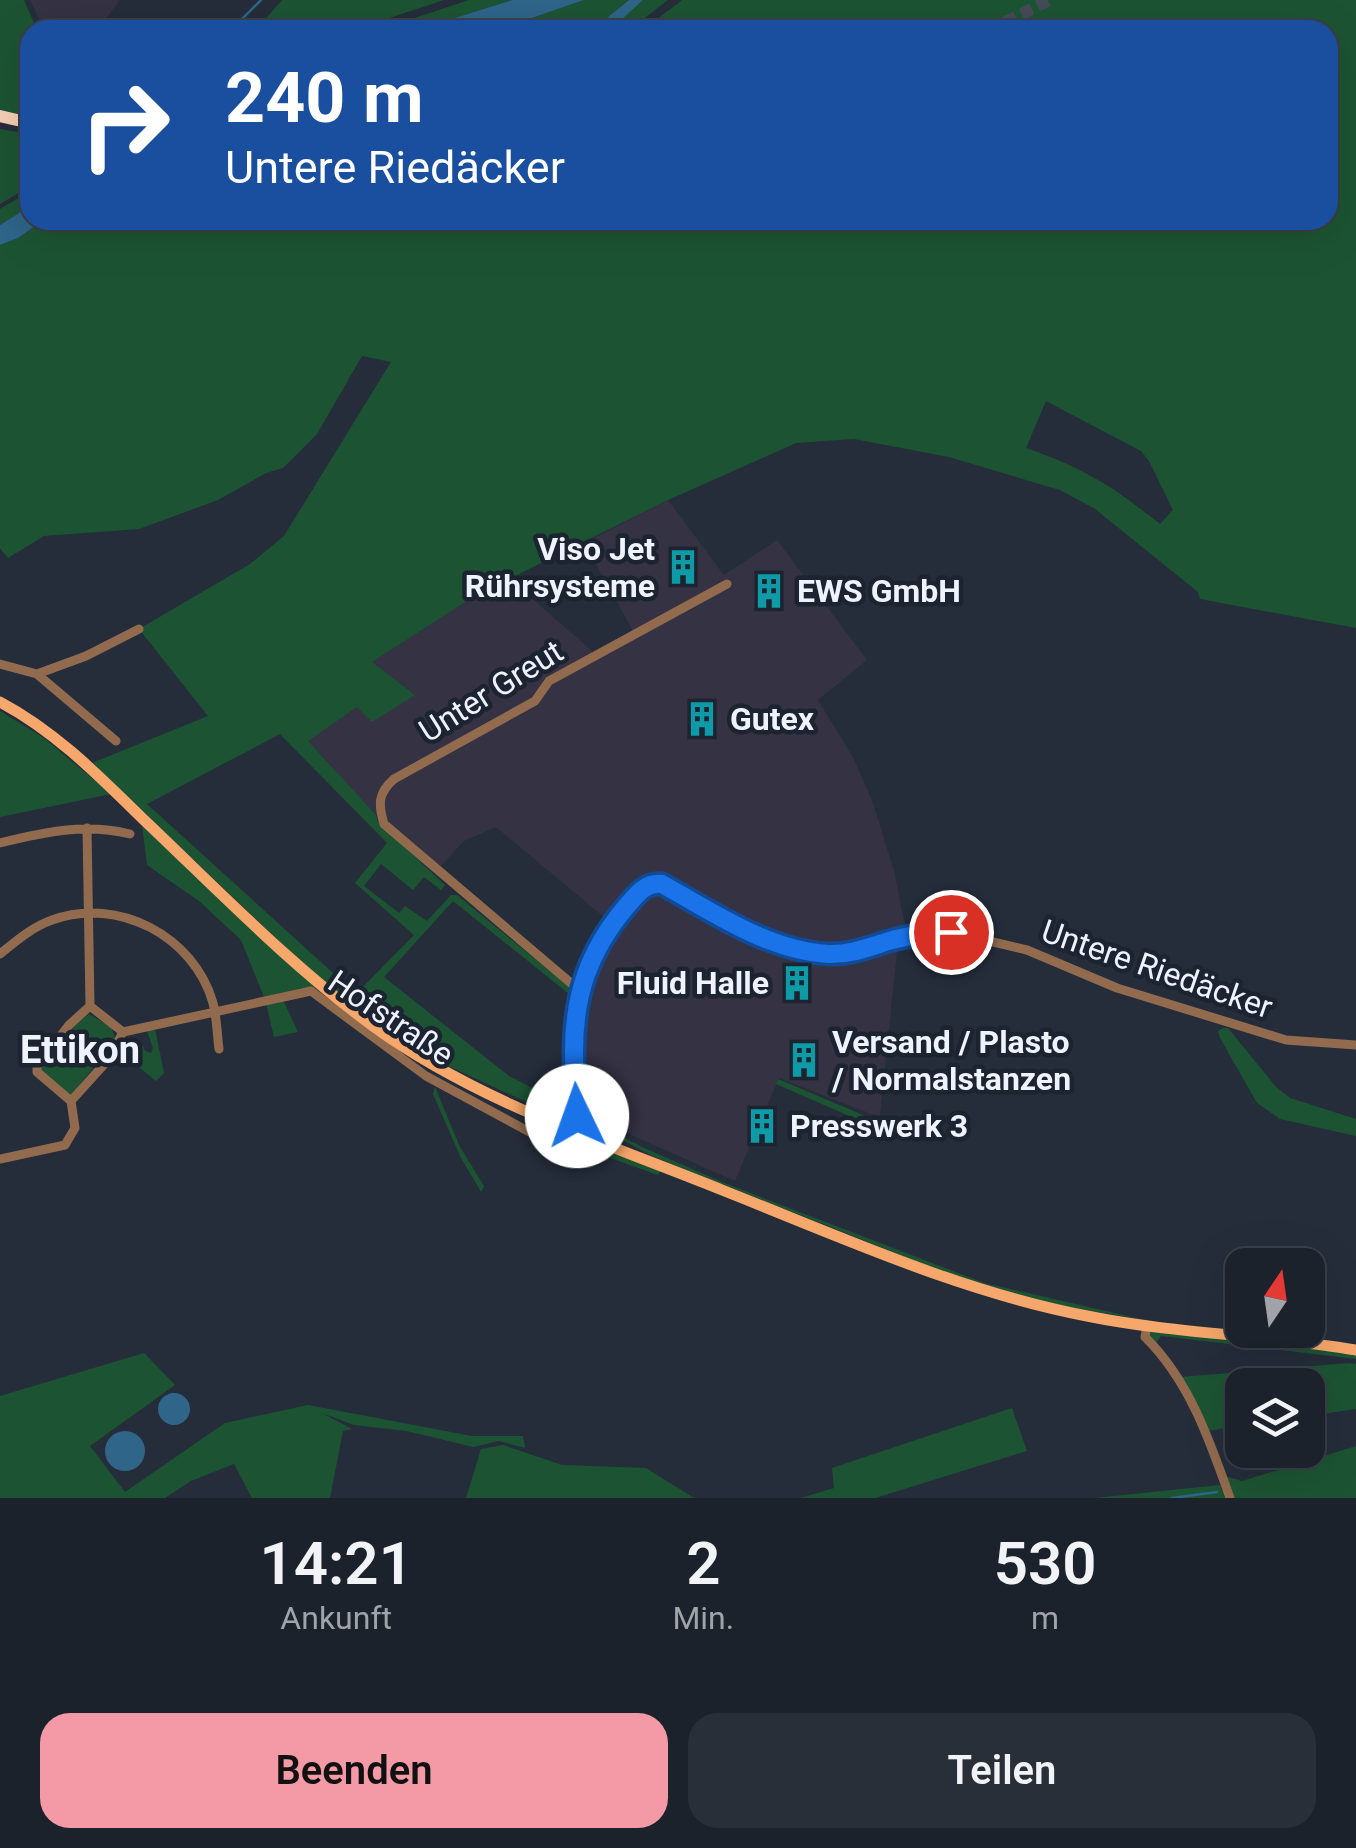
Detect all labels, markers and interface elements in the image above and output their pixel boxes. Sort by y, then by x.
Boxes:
text: 240 m [225,57,424,139]
icon: right [60,60,190,190]
text: Untere Riedäcker [225,141,565,194]
place label: Viso Jet Rührsysteme [465,530,655,605]
building icon: Viso Jet Rührsysteme [664,548,702,586]
building icon: EWS GmbH [750,572,788,610]
place label: EWS GmbH [797,572,961,610]
street label: Unter Greut [412,632,570,750]
building icon: Gutex [683,700,721,738]
place label: Gutex [730,700,815,738]
pin [909,890,994,975]
icon: arrive [924,905,979,960]
street label: Untere Riedäcker [1037,912,1278,1026]
street label: Hofstraße [321,962,461,1074]
place label: Fluid Halle [617,964,769,1002]
building icon: Fluid Halle [778,964,816,1002]
place label: Versand / Plasto / Normalstanzen [831,1023,1071,1098]
district label: Ettikon [20,1028,140,1072]
building icon: Versand / Plasto / Normalstanzen [785,1041,823,1079]
position arrow [525,1064,629,1168]
building icon: Presswerk 3 [743,1107,781,1145]
place label: Presswerk 3 [790,1107,968,1145]
north arrow [1225,1248,1325,1348]
map controls [1225,1248,1325,1468]
button: layers [1225,1368,1325,1468]
text: 14:21 [259,1528,413,1599]
text: 2 [686,1528,720,1599]
text: 530 [994,1528,1097,1599]
text: Ankunft [280,1599,392,1637]
text: Min. [672,1599,734,1637]
text: m [1031,1599,1059,1637]
button: Beenden [40,1713,668,1828]
button: Teilen [688,1713,1316,1828]

